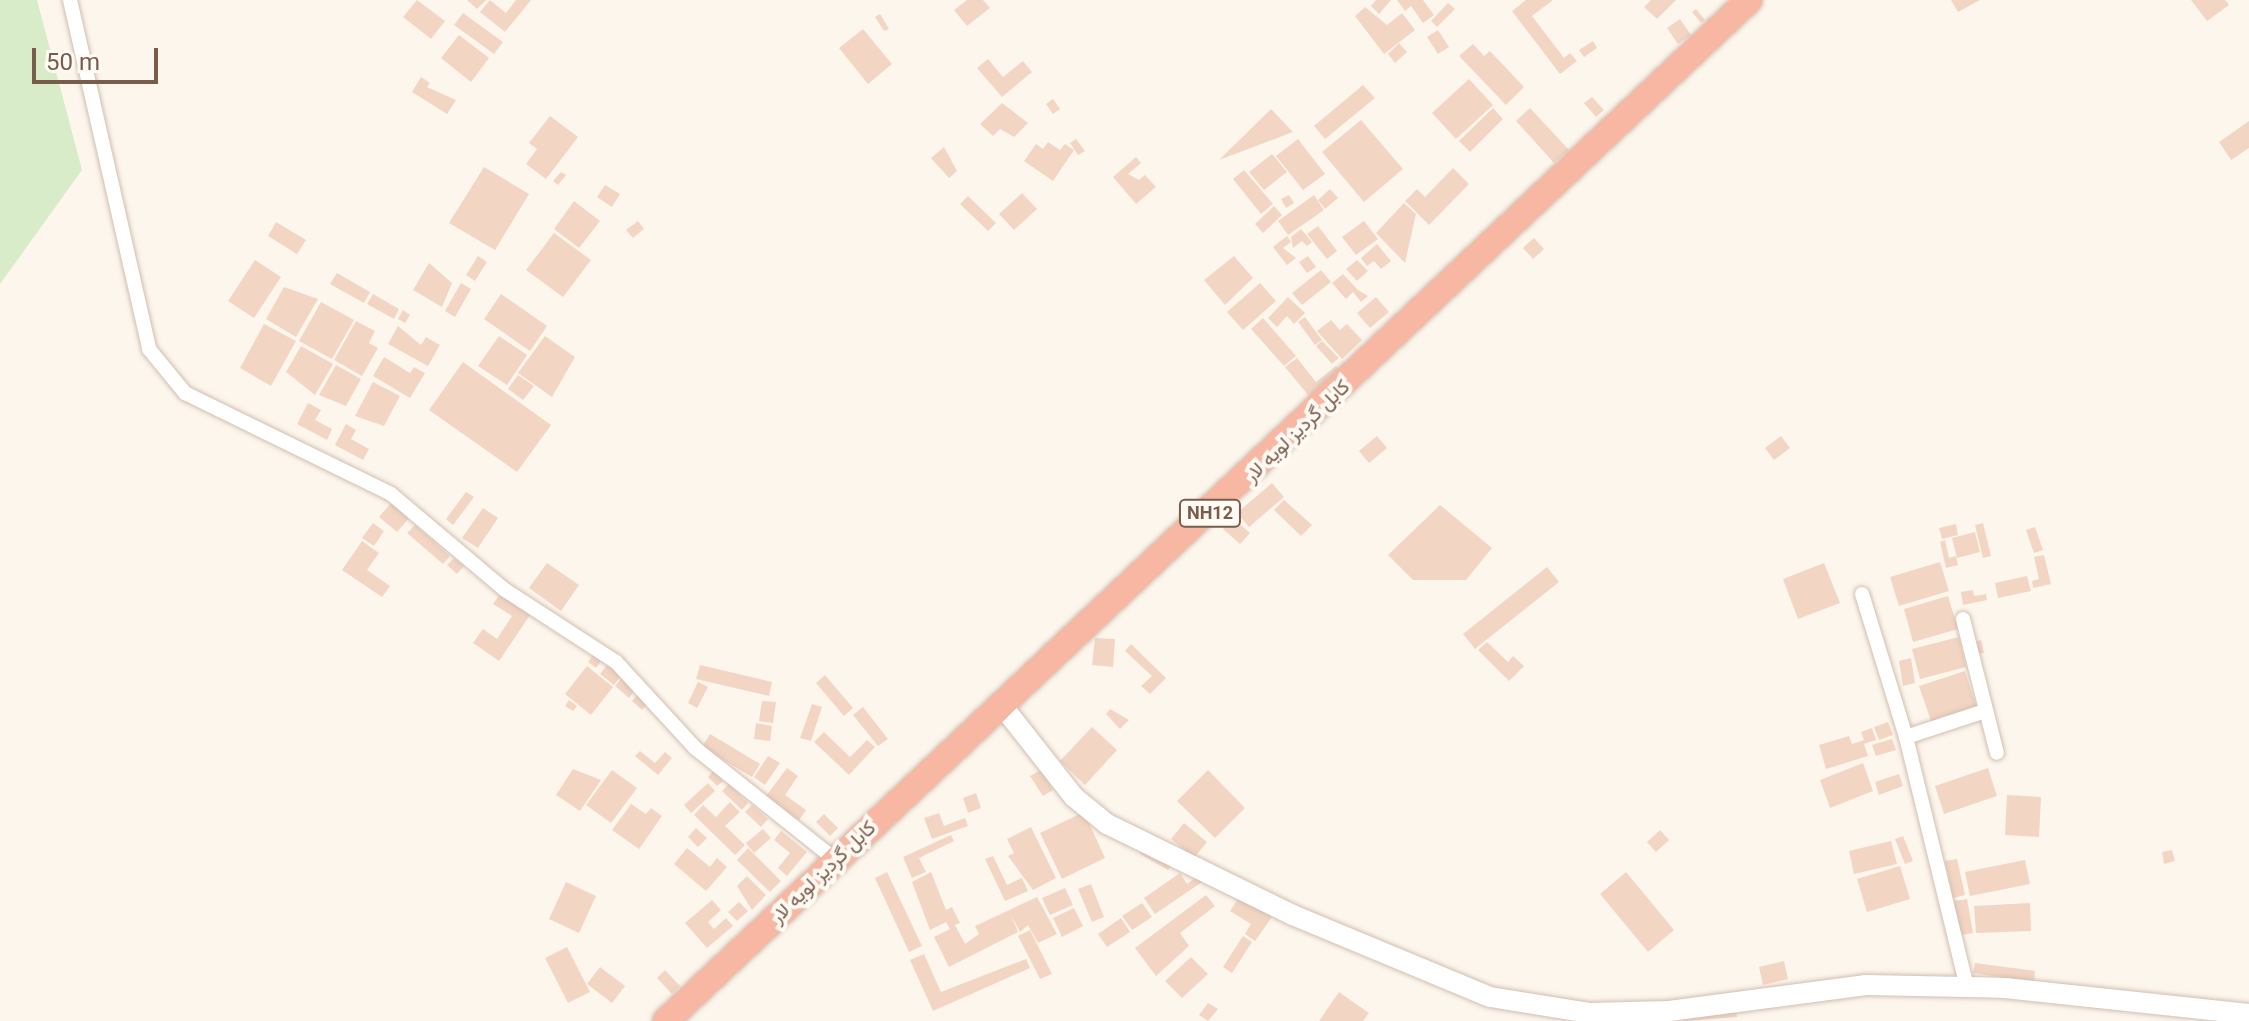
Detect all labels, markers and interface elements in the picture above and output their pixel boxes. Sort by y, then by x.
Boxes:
scale bar [36,32,162,82]
text: 50 m [46,48,100,76]
street label: کابل گردیز لویه لار [1239,375,1355,487]
road number: NH12 [1178,499,1242,527]
street label: کابل گردیز لویه لار [765,816,881,928]

